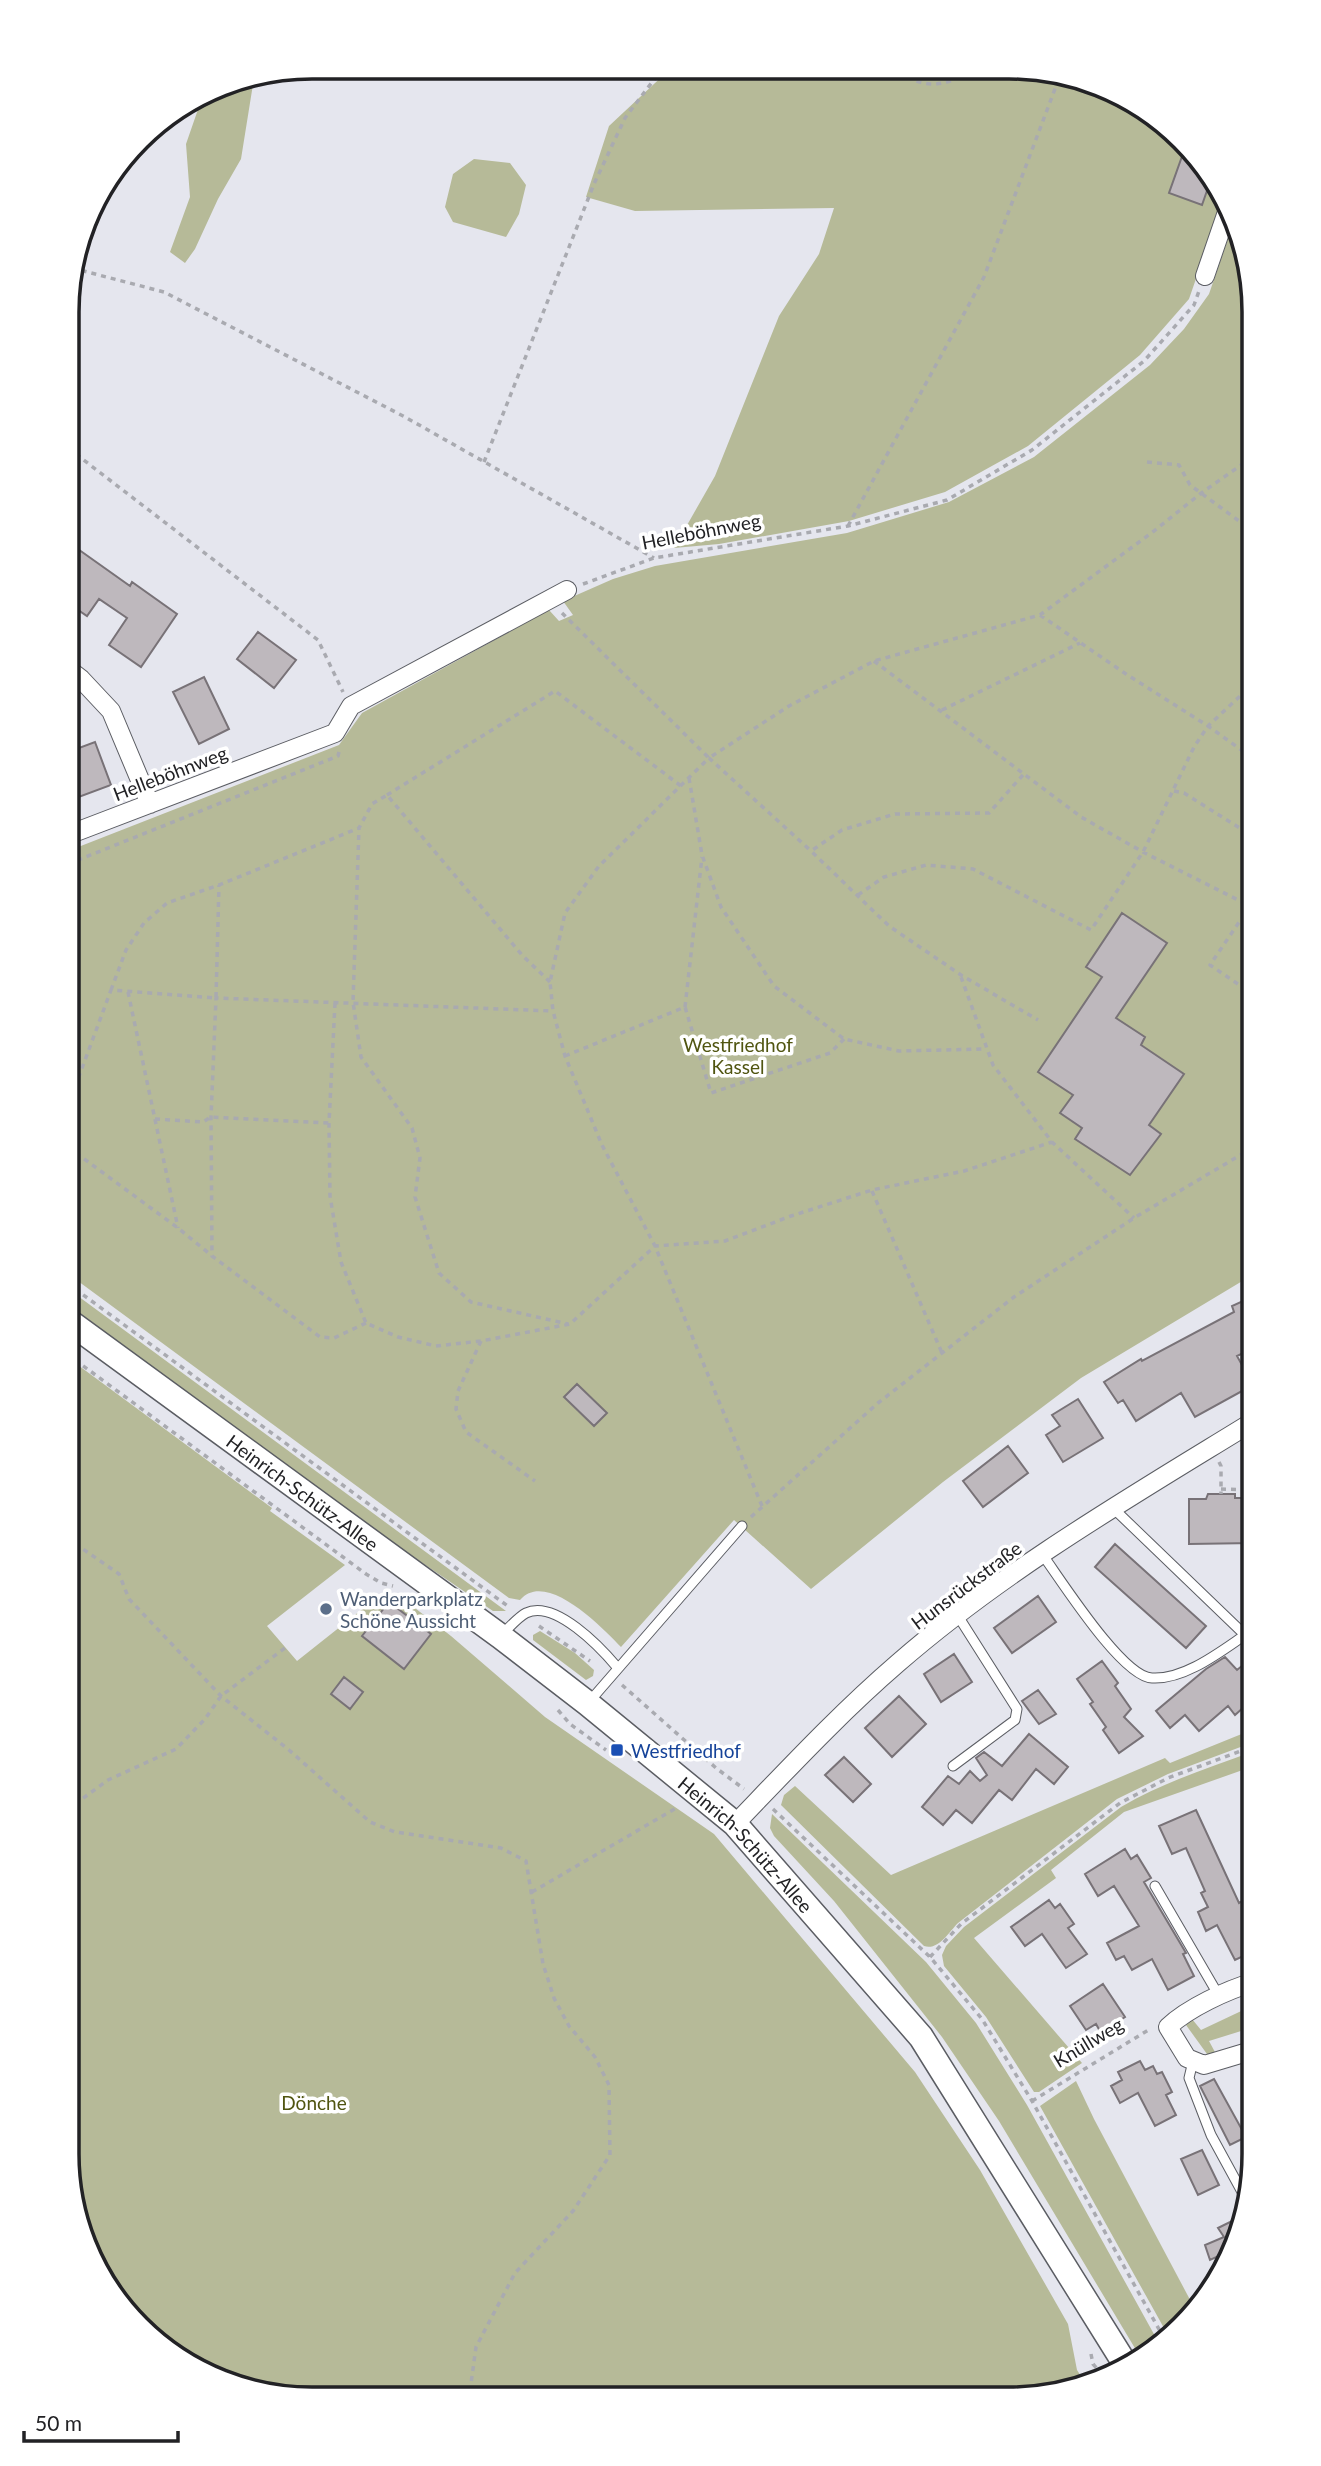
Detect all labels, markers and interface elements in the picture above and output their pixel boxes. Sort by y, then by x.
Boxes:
street label: Helleböhnweg [640,508,762,554]
street label: Helleböhnweg [110,741,230,805]
park label: Westfriedhof Kassel [683,1033,793,1078]
street label: Heinrich-Schütz-Allee [222,1429,383,1555]
street label: Hunsrückstraße [906,1536,1026,1634]
place label: Wanderparkplatz Schöne Aussicht [340,1587,483,1632]
marker: Wanderparkplatz Schöne Aussicht [318,1601,334,1617]
place label: Westfriedhof [631,1739,741,1762]
marker: Westfriedhof [609,1742,625,1758]
street label: Heinrich-Schütz-Allee [674,1771,818,1917]
street label: Knüllweg [1049,2012,1127,2072]
park label: Dönche [281,2091,347,2114]
scale bar [24,2400,178,2444]
text: 50 m [35,2410,82,2435]

